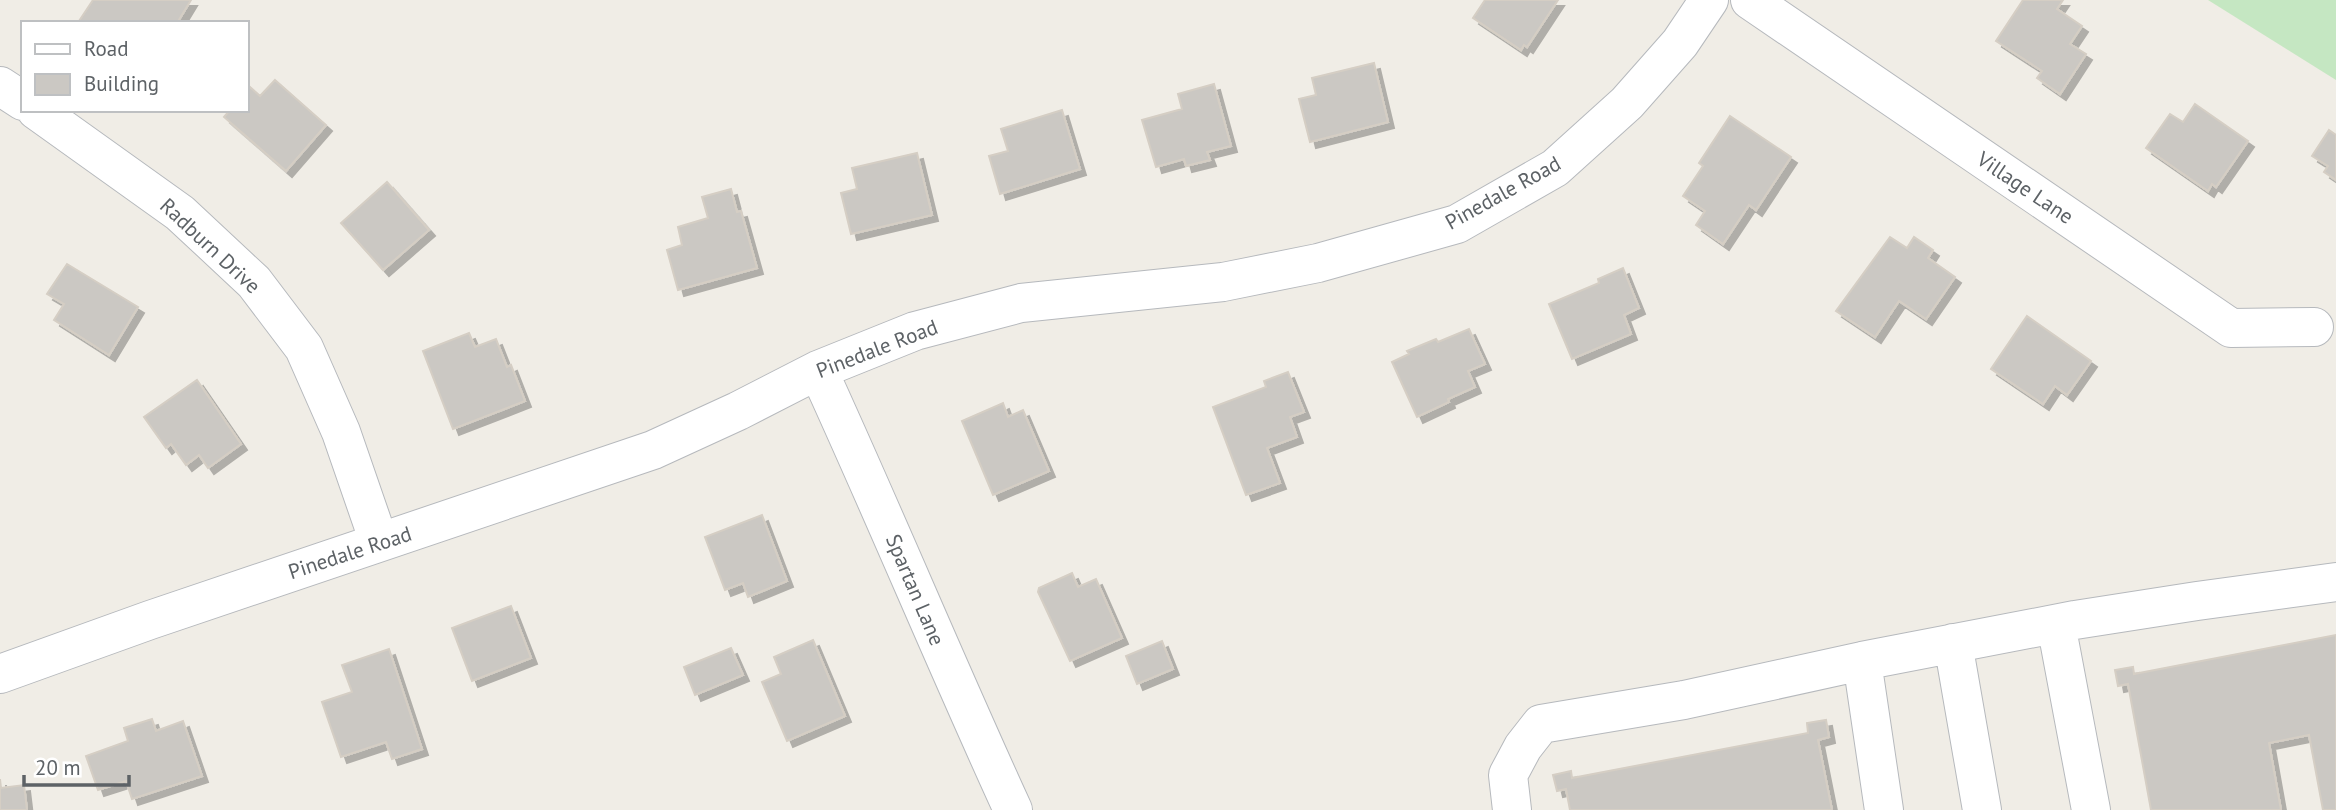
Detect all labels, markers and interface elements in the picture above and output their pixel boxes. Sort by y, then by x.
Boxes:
legend [21,21,248,112]
text: Road [84,35,128,62]
text: Building [84,70,159,97]
street label: Village Lane [1971,145,2079,230]
street label: Pinedale Road [1440,150,1565,235]
street label: Radburn Drive [154,192,266,299]
street label: Pinedale Road [812,313,941,384]
street label: Pinedale Road [285,520,415,585]
street label: Spartan Lane [880,530,951,650]
scale bar [24,744,130,788]
text: 20 m [35,754,81,781]

